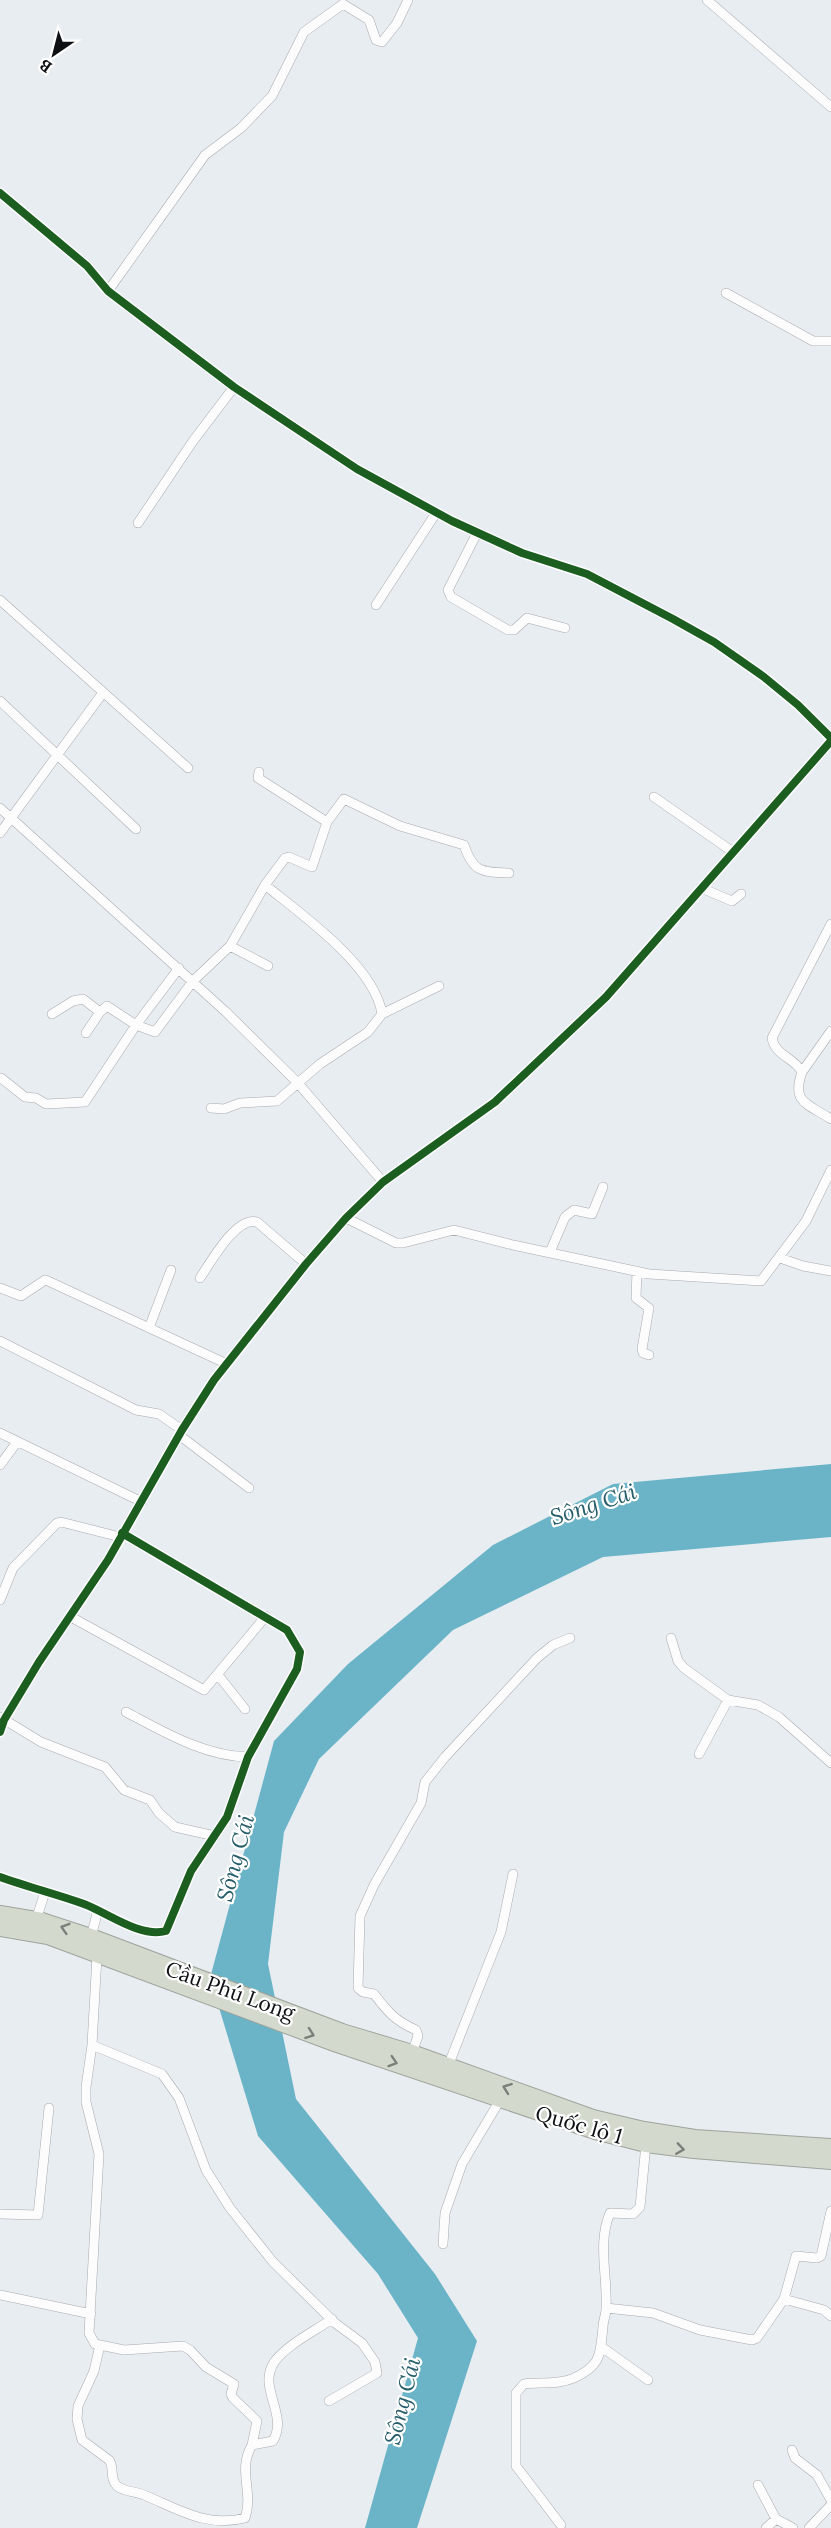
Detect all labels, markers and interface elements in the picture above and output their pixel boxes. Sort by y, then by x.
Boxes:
north arrow [24,24,84,84]
text: B [35,55,55,78]
water label: Sông Cái [546,1477,640,1531]
water label: Sông Cái [210,1811,260,1905]
one-way arrow [60,1923,71,1935]
street label: Cầu Phú Long [162,1955,299,2027]
one-way arrow [304,2027,315,2040]
one-way arrow [387,2055,398,2067]
one-way arrow [502,2082,513,2095]
street label: Quốc lộ 1 [532,2099,626,2150]
one-way arrow [675,2142,684,2154]
water label: Sông Cái [378,2354,426,2448]

